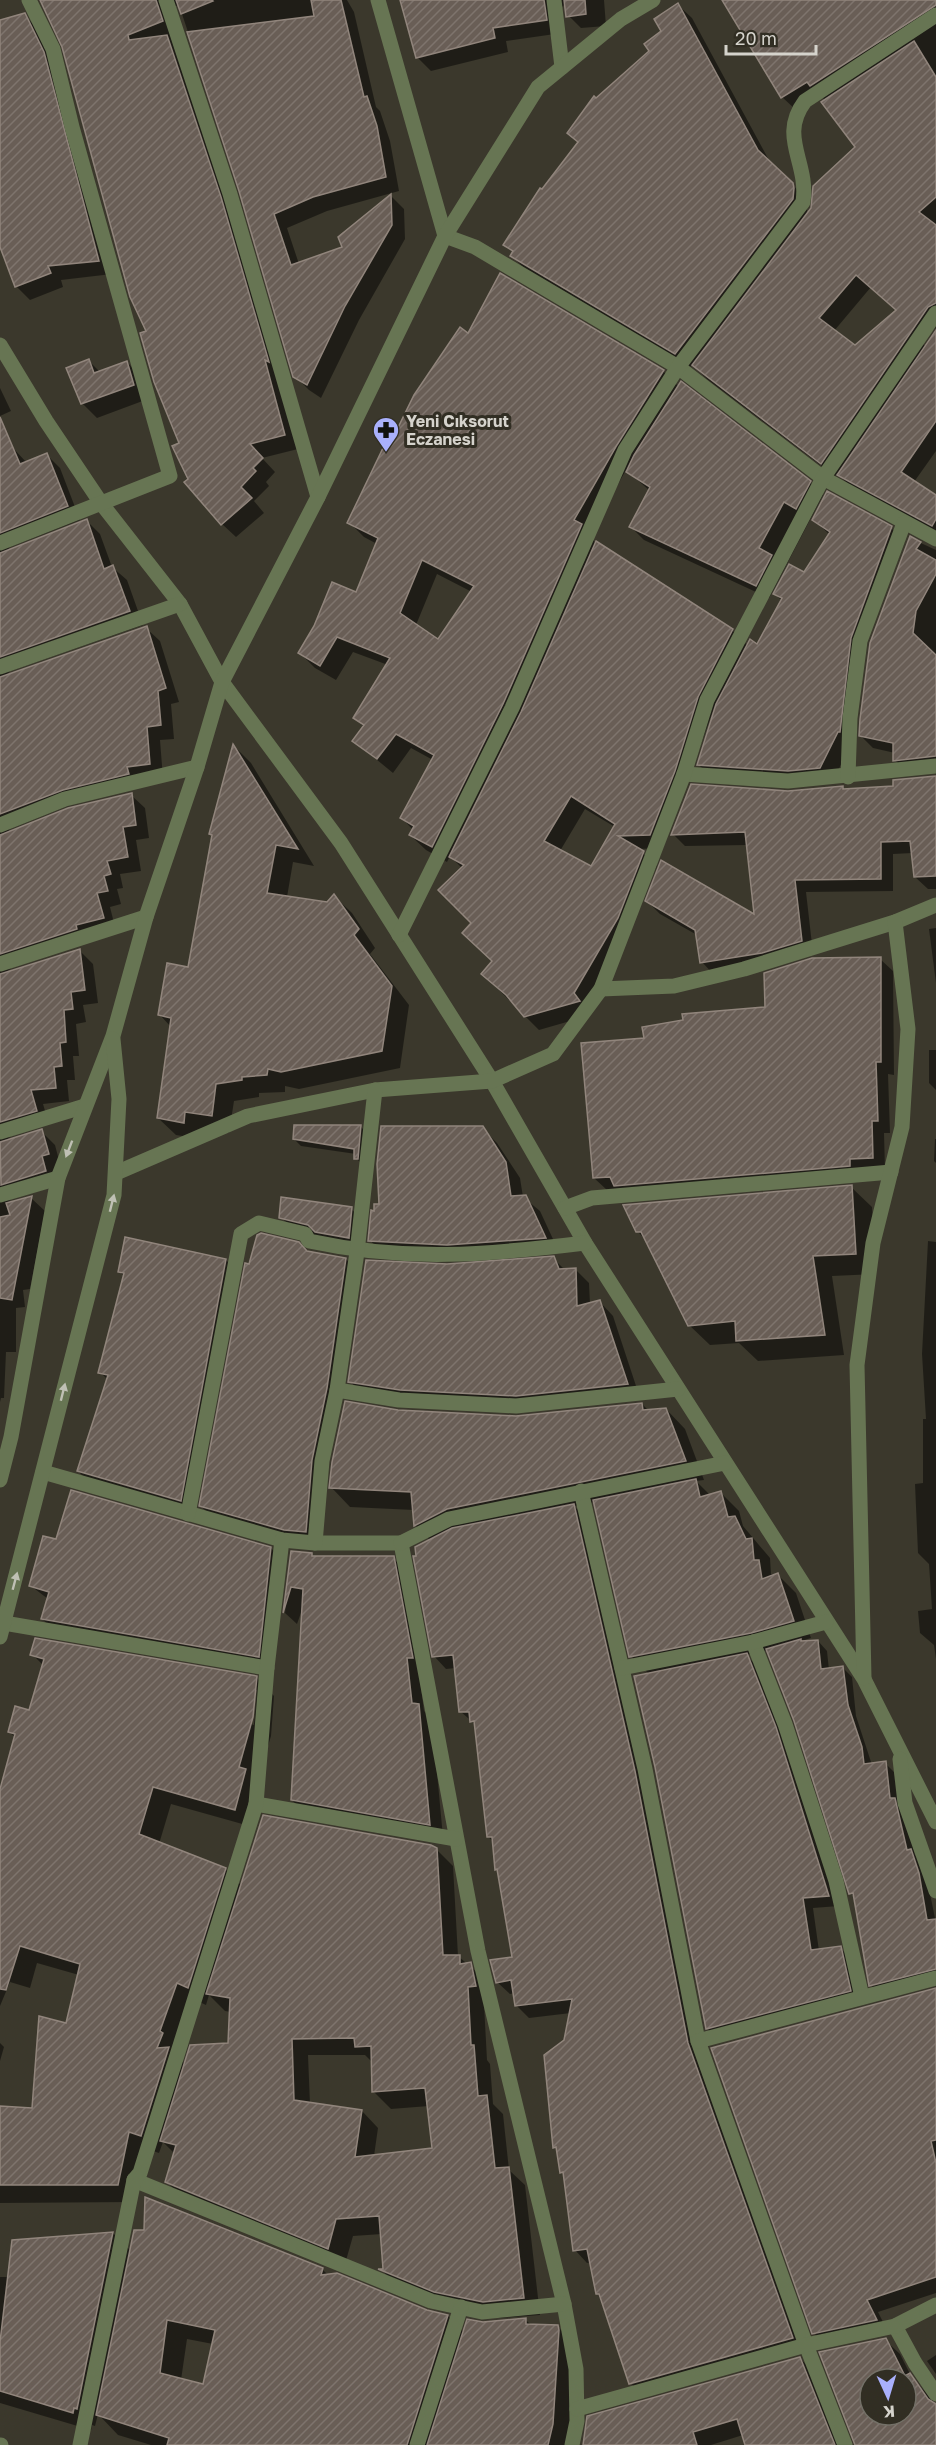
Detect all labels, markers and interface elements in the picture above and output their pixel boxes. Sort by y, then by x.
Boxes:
scale bar [726,18,816,56]
text: 20 m [735,27,777,49]
place label: Yeni Cıksorut Eczanesi [406,411,509,449]
pharmacy icon: Yeni Cıksorut Eczanesi [371,415,401,453]
one-way arrow [64,1140,73,1158]
one-way arrow [107,1194,117,1212]
one-way arrow [59,1383,69,1401]
one-way arrow [10,1572,20,1590]
north arrow [858,2367,918,2427]
text: K [882,2402,896,2422]

